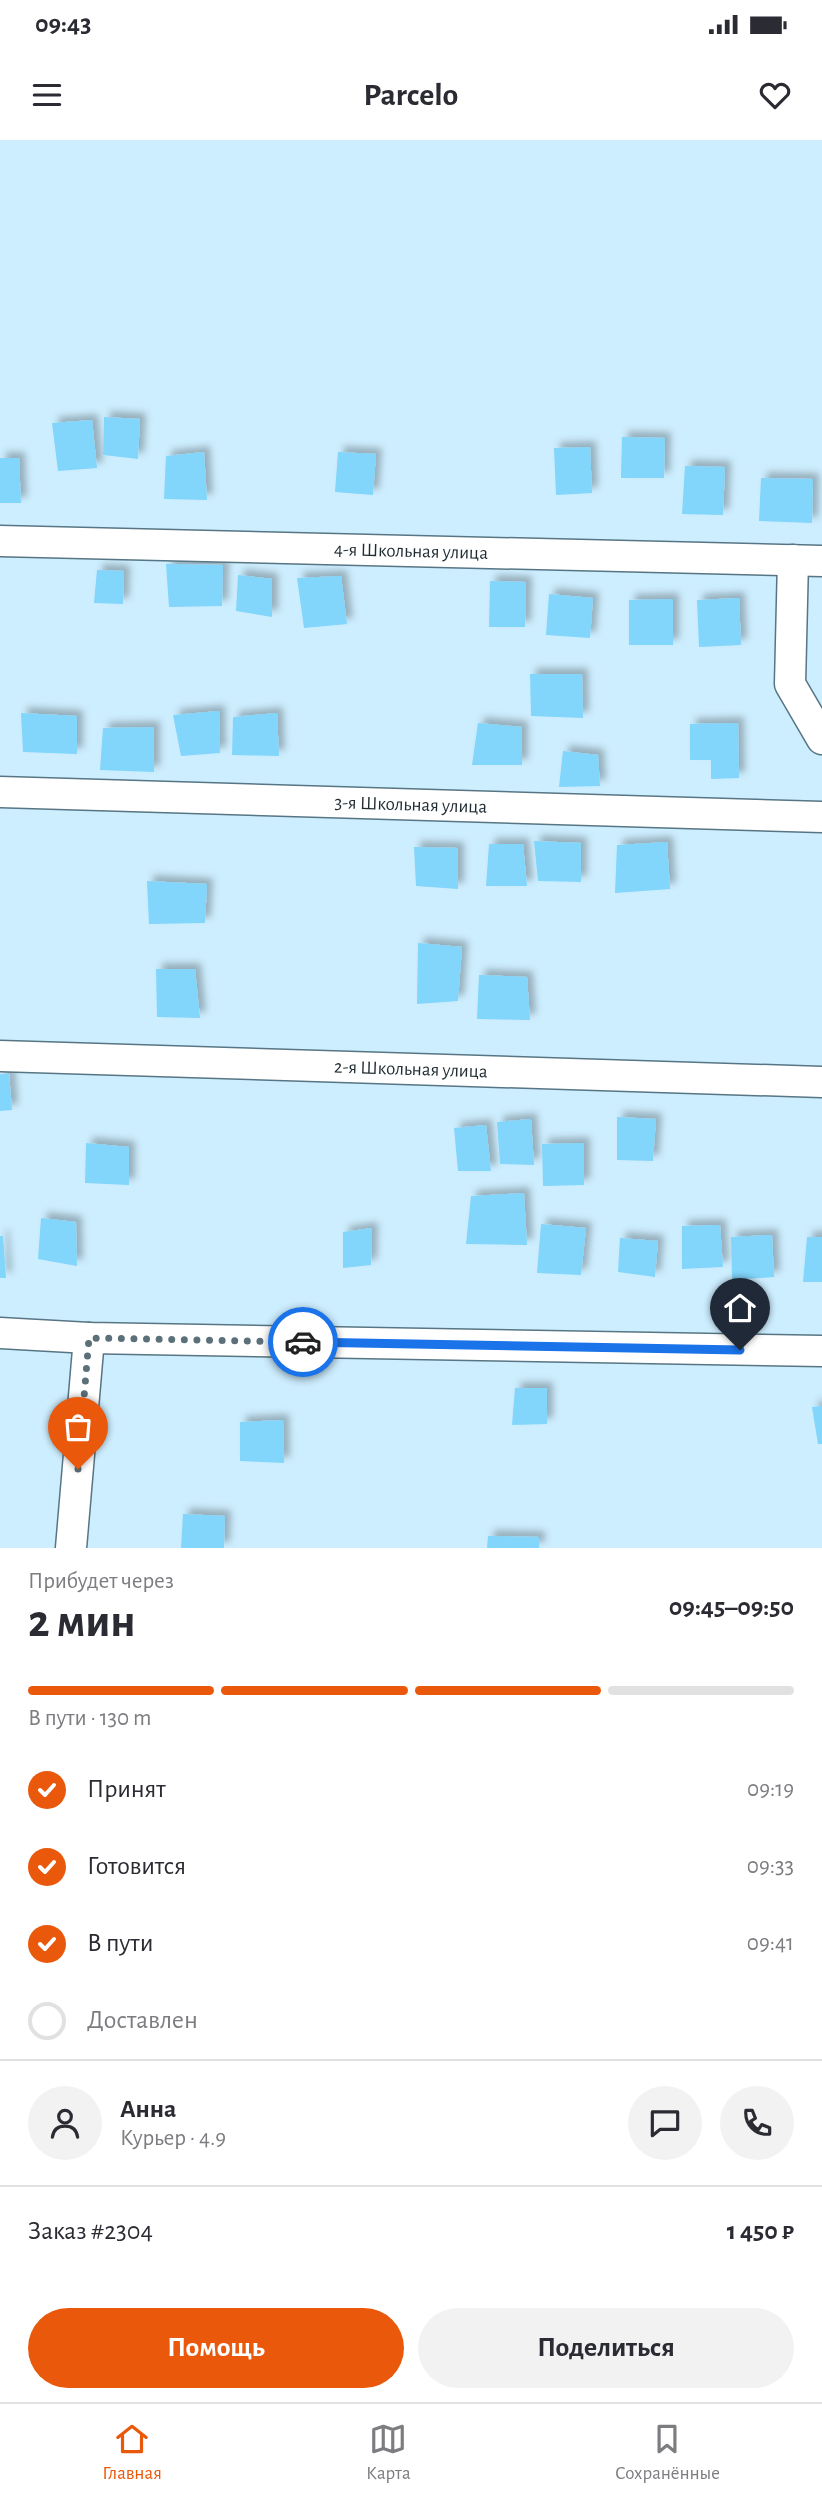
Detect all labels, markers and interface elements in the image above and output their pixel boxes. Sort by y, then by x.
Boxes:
text: 09:43 [35,11,91,37]
icon: menu [28,76,66,114]
icon: heart [756,76,794,114]
text: Parcelo [364,79,458,111]
street label: 4-я Школьная улица [334,540,489,562]
street label: 3-я Школьная улица [334,793,488,816]
street label: 2-я Школьная улица [334,1057,488,1081]
pin [710,1278,770,1350]
icon: home [721,1289,759,1327]
courier [268,1307,338,1377]
icon: car [284,1323,322,1361]
pin [48,1397,108,1469]
icon: bag [59,1408,97,1446]
text: Прибудет через [28,1570,174,1593]
text: 09:45–09:50 [669,1594,794,1620]
text: 2 мин [28,1599,136,1645]
text: В пути · 130 m [28,1707,151,1730]
icon: check [28,1771,66,1809]
text: Принят [87,1776,166,1802]
text: 09:19 [747,1778,794,1801]
icon: check [28,1848,66,1886]
text: Готовится [87,1853,186,1879]
text: 09:33 [747,1855,794,1878]
icon: check [28,1925,66,1963]
text: В пути [87,1930,153,1956]
text: 09:41 [747,1932,794,1955]
text: Доставлен [87,2007,198,2033]
button: person [28,2086,102,2160]
button: chat [628,2086,702,2160]
button: phone [720,2086,794,2160]
text: Анна [120,2096,176,2122]
text: Курьер · 4.9 [120,2127,226,2150]
text: Заказ #2304 [28,2218,153,2244]
text: 1 450 ₽ [727,2218,794,2244]
button: Помощь [28,2308,404,2388]
button: Поделиться [418,2308,794,2388]
tab: Главная [102,2420,162,2485]
tab: Карта [366,2420,411,2485]
tab: Сохранённые [615,2420,720,2485]

